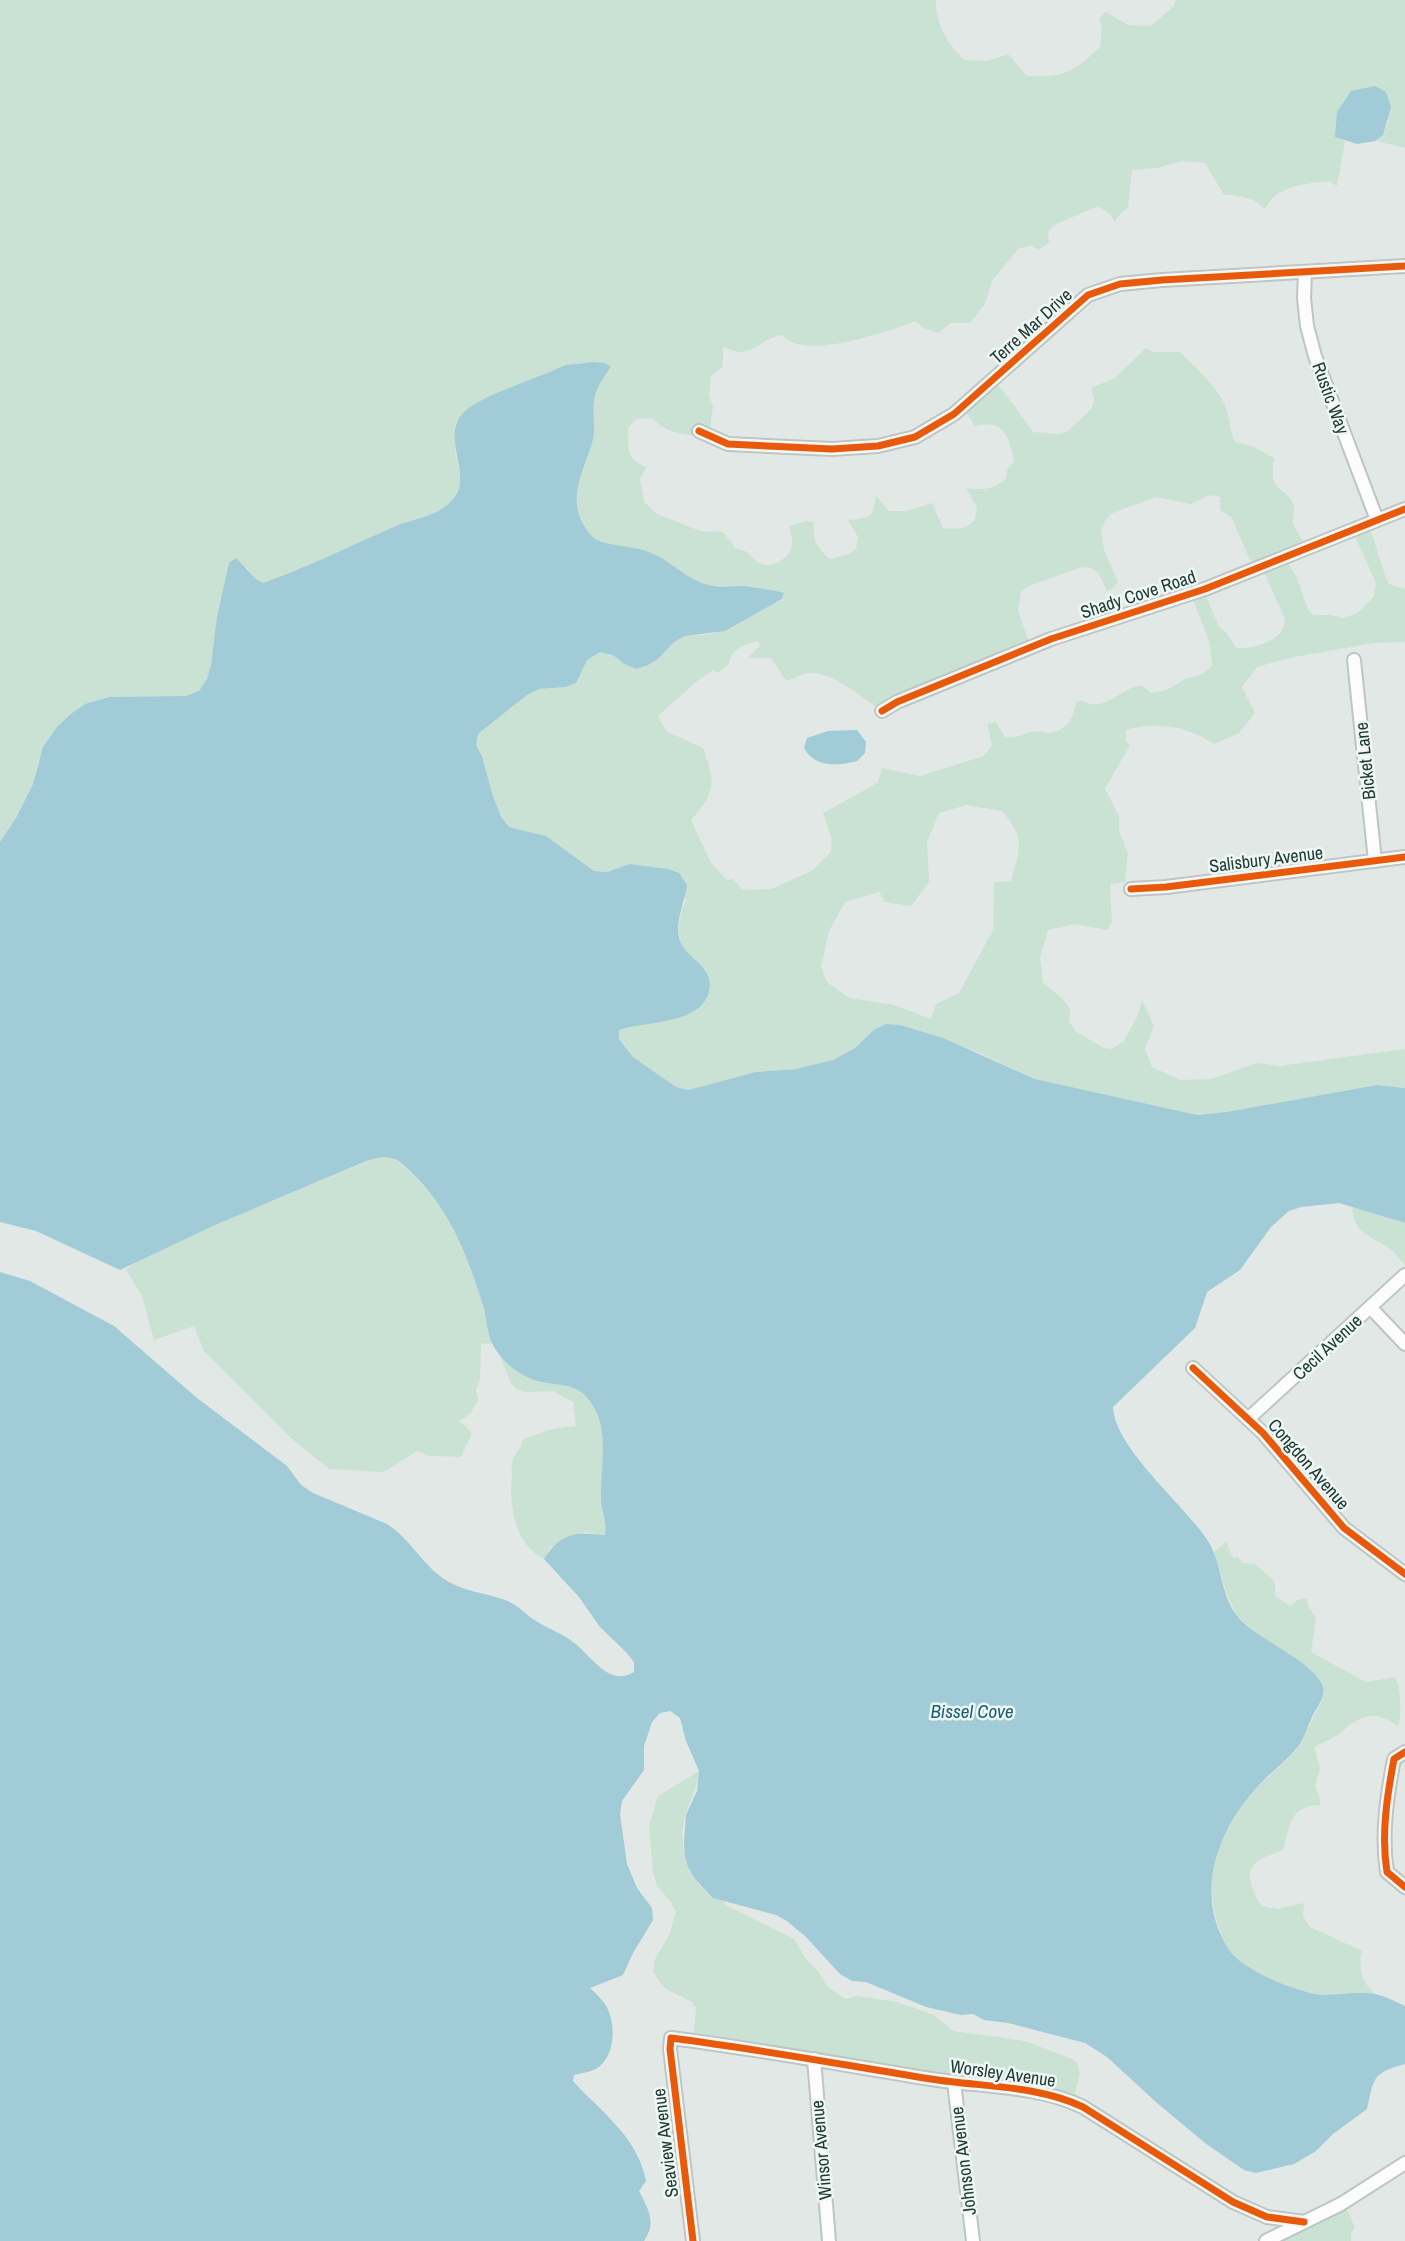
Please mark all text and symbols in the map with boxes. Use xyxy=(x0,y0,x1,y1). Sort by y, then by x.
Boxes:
street label: Terre Mar Drive xyxy=(985,282,1077,370)
street label: Rustic Way xyxy=(1306,359,1356,438)
street label: Shady Cove Road xyxy=(1077,564,1199,624)
street label: Bicket Lane xyxy=(1348,721,1382,801)
street label: Salisbury Avenue xyxy=(1208,840,1324,878)
street label: Cecil Avenue xyxy=(1287,1308,1367,1386)
street label: Congdon Avenue xyxy=(1262,1413,1356,1515)
water label: Bissel Cove xyxy=(930,1698,1014,1724)
street label: Worsley Avenue xyxy=(949,2053,1057,2093)
street label: Seaview Avenue xyxy=(646,2087,684,2199)
street label: Winsor Avenue xyxy=(804,2099,838,2201)
street label: Johnson Avenue xyxy=(944,2105,982,2217)

